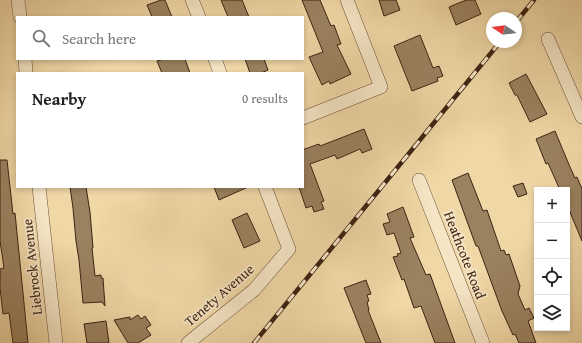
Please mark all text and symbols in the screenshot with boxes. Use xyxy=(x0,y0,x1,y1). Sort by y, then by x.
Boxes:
north arrow xyxy=(486,12,522,48)
search box xyxy=(16,16,304,60)
icon: search xyxy=(30,27,52,49)
text: Search here xyxy=(62,28,136,49)
text: Nearby xyxy=(32,86,86,111)
text: 0 results xyxy=(242,89,288,108)
map controls xyxy=(534,187,570,331)
button: + xyxy=(534,187,570,223)
street label: Heathcote Road xyxy=(439,208,491,302)
street label: Liebrock Avenue xyxy=(17,218,47,316)
button: − xyxy=(534,223,570,259)
street label: Tenety Avenue xyxy=(180,259,258,331)
button: locate xyxy=(534,259,570,295)
button: layers xyxy=(534,295,570,331)

